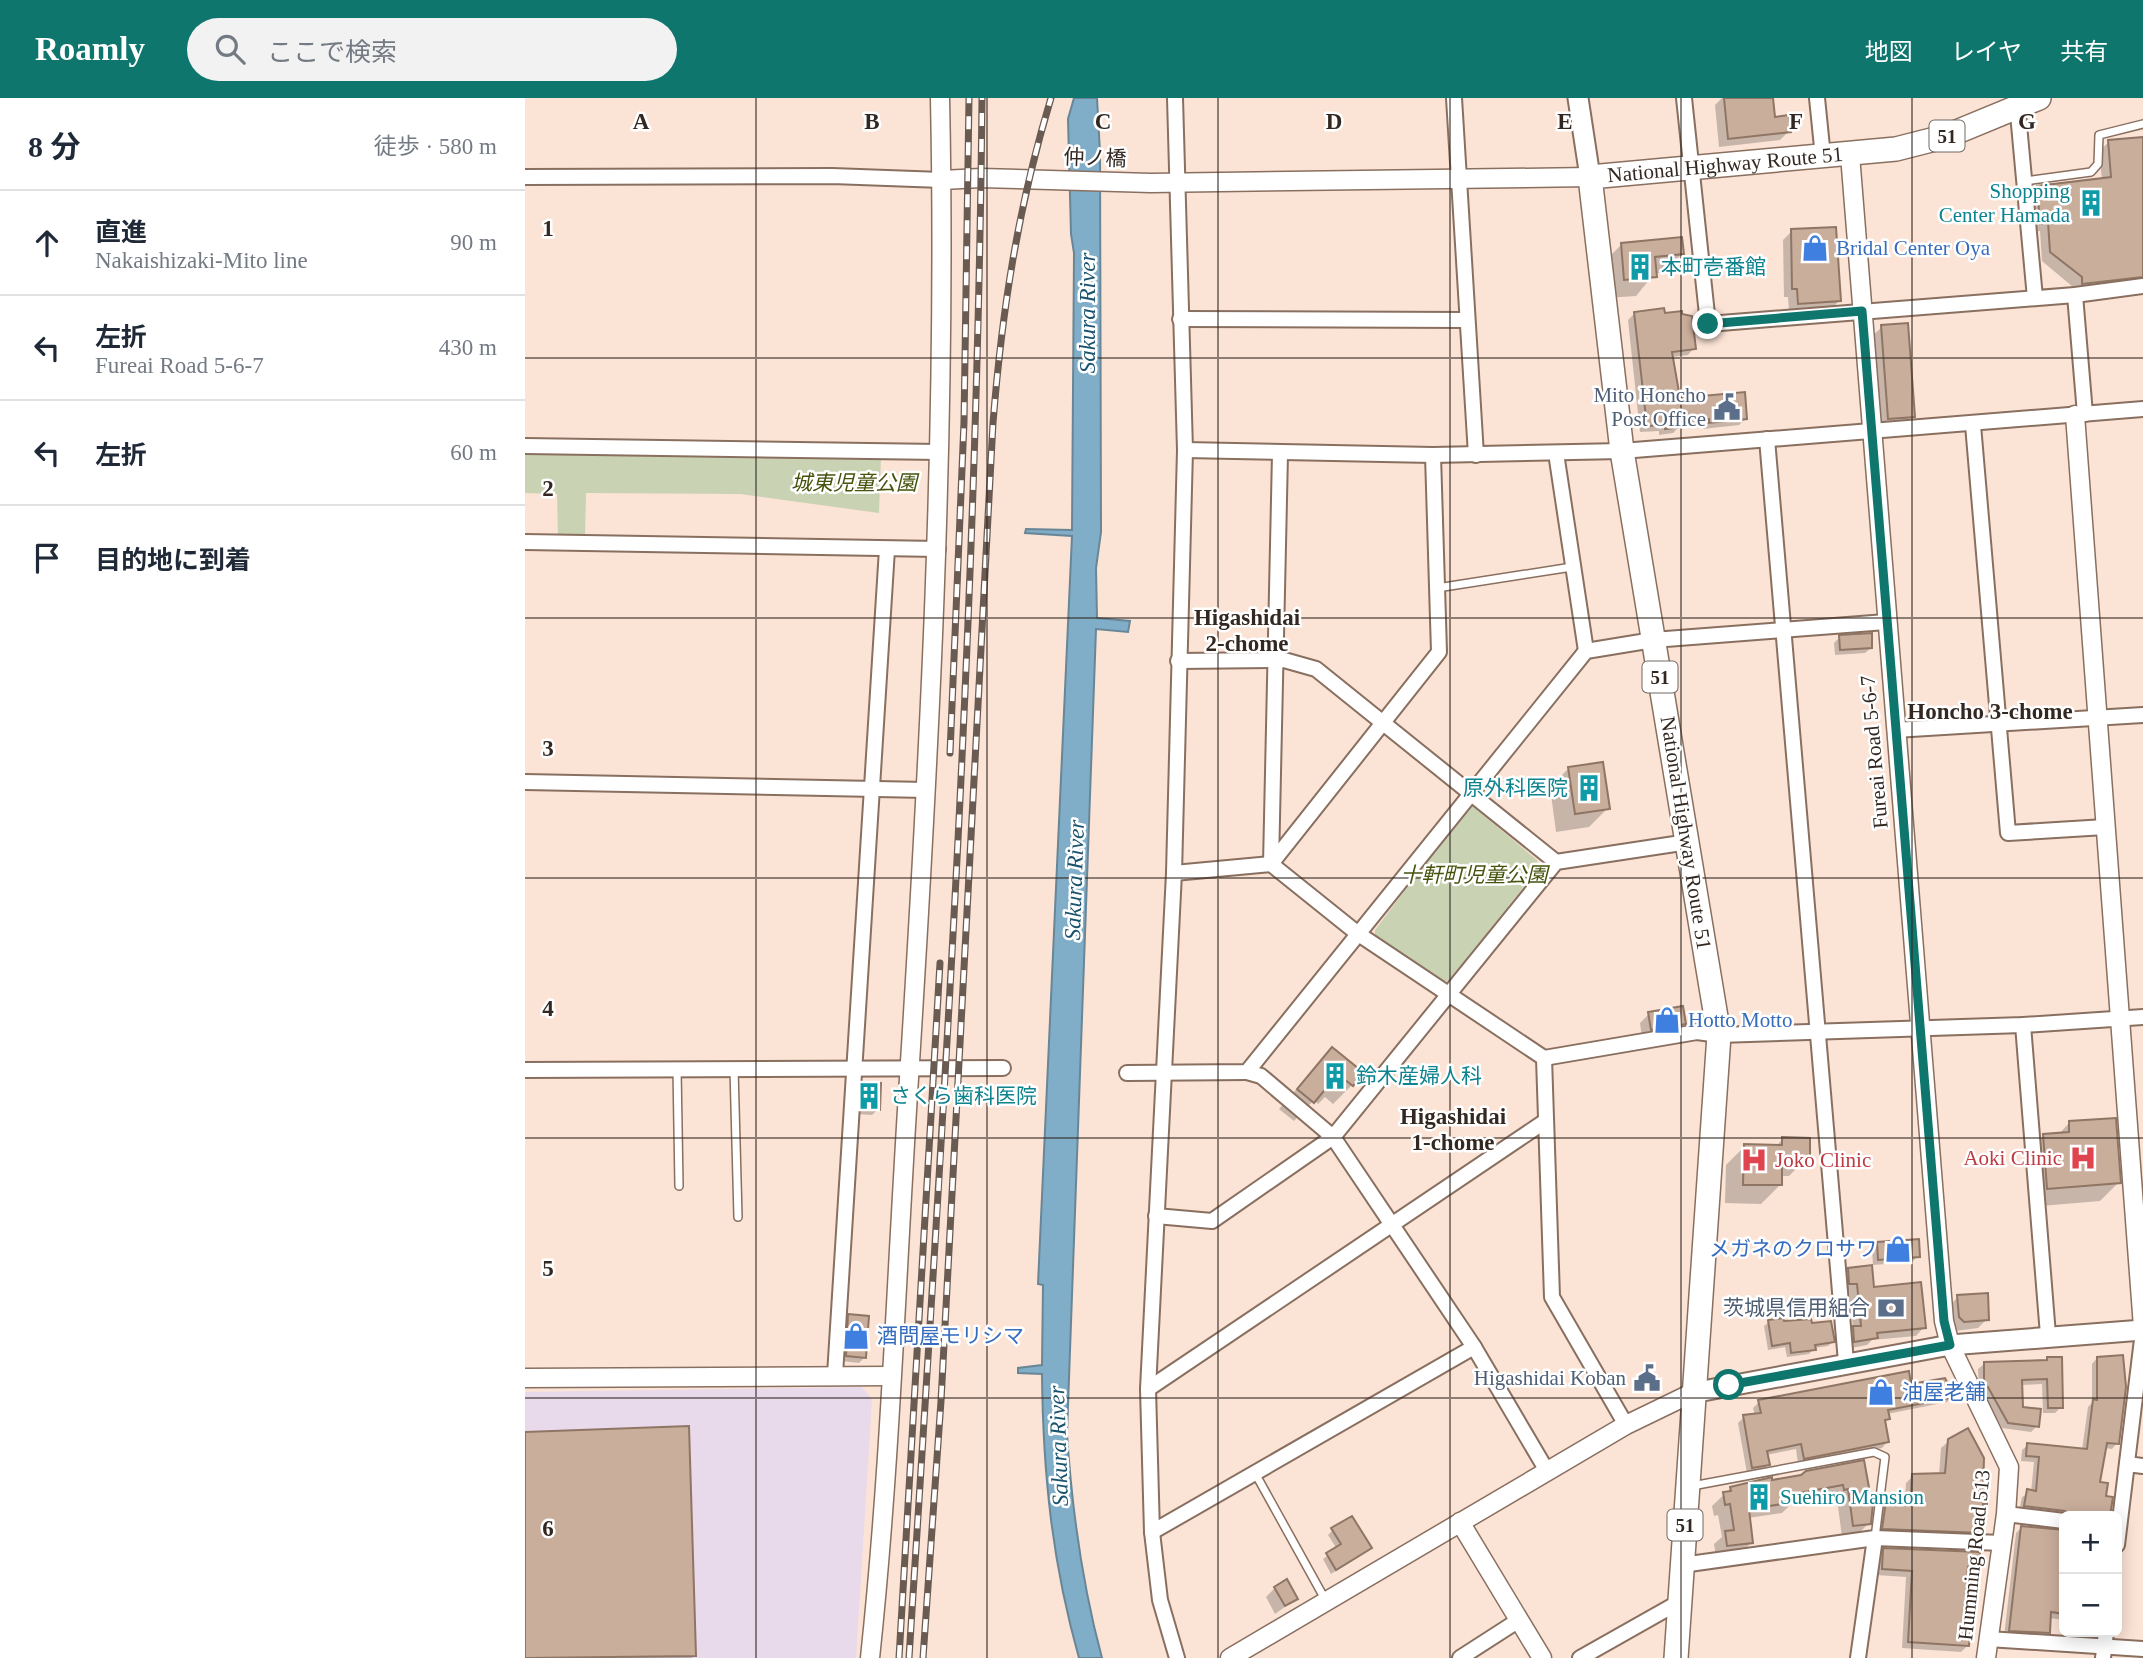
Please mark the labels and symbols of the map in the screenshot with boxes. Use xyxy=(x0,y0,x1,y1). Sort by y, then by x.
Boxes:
text: A xyxy=(633,109,650,134)
text: B xyxy=(864,109,880,134)
text: C xyxy=(1095,109,1111,134)
text: D xyxy=(1326,109,1342,134)
text: E xyxy=(1557,109,1573,134)
text: F xyxy=(1789,109,1803,134)
text: G xyxy=(2018,109,2036,134)
road number: 51 xyxy=(1929,120,1965,152)
street label: National Highway Route 51 xyxy=(1606,142,1844,187)
street label: 仲ノ橋 xyxy=(1063,145,1127,171)
place label: Shopping Center Hamada xyxy=(1939,179,2071,227)
building icon: Shopping Center Hamada xyxy=(2076,188,2106,218)
text: 1 xyxy=(542,216,554,241)
shop icon: Bridal Center Oya xyxy=(1800,233,1830,263)
place label: Bridal Center Oya xyxy=(1836,236,1991,260)
water label: Sakura River xyxy=(1075,252,1100,373)
building icon: 本町壱番館 xyxy=(1625,252,1655,282)
place label: 本町壱番館 xyxy=(1661,255,1766,279)
route end xyxy=(1692,308,1723,339)
place label: Mito Honcho Post Office xyxy=(1593,383,1706,431)
public building icon: Mito Honcho Post Office xyxy=(1712,392,1742,422)
park label: 城東児童公園 xyxy=(791,471,920,495)
text: 2 xyxy=(542,476,554,501)
district label: Higashidai 2-chome xyxy=(1194,605,1301,656)
road number: 51 xyxy=(1643,662,1677,692)
street label: Fureai Road 5-6-7 xyxy=(1855,674,1893,830)
district label: Honcho 3-chome xyxy=(1907,699,2073,724)
street label: National Highway Route 51 xyxy=(1656,714,1716,952)
text: 3 xyxy=(542,736,554,761)
building icon: 原外科医院 xyxy=(1574,773,1604,803)
place label: 原外科医院 xyxy=(1463,776,1568,800)
water label: Sakura River xyxy=(1060,818,1089,941)
park label: 十軒町児童公園 xyxy=(1401,863,1550,887)
text: 4 xyxy=(542,996,554,1021)
shop icon: Hotto Motto xyxy=(1652,1005,1682,1035)
place label: Hotto Motto xyxy=(1688,1008,1792,1032)
building icon: 鈴木産婦人科 xyxy=(1320,1061,1350,1091)
place label: 鈴木産婦人科 xyxy=(1356,1064,1482,1088)
building icon: さくら歯科医院 xyxy=(854,1081,884,1111)
place label: さくら歯科医院 xyxy=(890,1084,1037,1108)
district label: Higashidai 1-chome xyxy=(1400,1104,1507,1155)
hospital icon: Aoki Clinic xyxy=(2068,1143,2098,1173)
hospital icon: Joko Clinic xyxy=(1739,1145,1769,1175)
place label: Aoki Clinic xyxy=(1963,1146,2062,1170)
place label: Joko Clinic xyxy=(1775,1148,1871,1172)
shop icon: メガネのクロサワ xyxy=(1883,1234,1913,1264)
place label: メガネのクロサワ xyxy=(1709,1237,1877,1261)
text: 5 xyxy=(542,1256,554,1281)
bank icon: 茨城県信用組合 xyxy=(1876,1293,1906,1323)
place label: 茨城県信用組合 xyxy=(1723,1296,1870,1320)
shop icon: 酒問屋モリシマ xyxy=(841,1321,871,1351)
place label: 酒問屋モリシマ xyxy=(877,1324,1024,1348)
public building icon: Higashidai Koban xyxy=(1632,1363,1662,1393)
place label: Higashidai Koban xyxy=(1474,1366,1626,1390)
route start xyxy=(1713,1369,1744,1400)
shop icon: 油屋老舗 xyxy=(1866,1377,1896,1407)
place label: 油屋老舗 xyxy=(1902,1380,1986,1404)
water label: Sakura River xyxy=(1044,1384,1073,1507)
street label: Humming Road 513 xyxy=(1953,1468,1995,1642)
building icon: Suehiro Mansion xyxy=(1744,1482,1774,1512)
place label: Suehiro Mansion xyxy=(1780,1485,1925,1509)
road number: 51 xyxy=(1667,1510,1703,1540)
text: 6 xyxy=(542,1516,554,1541)

